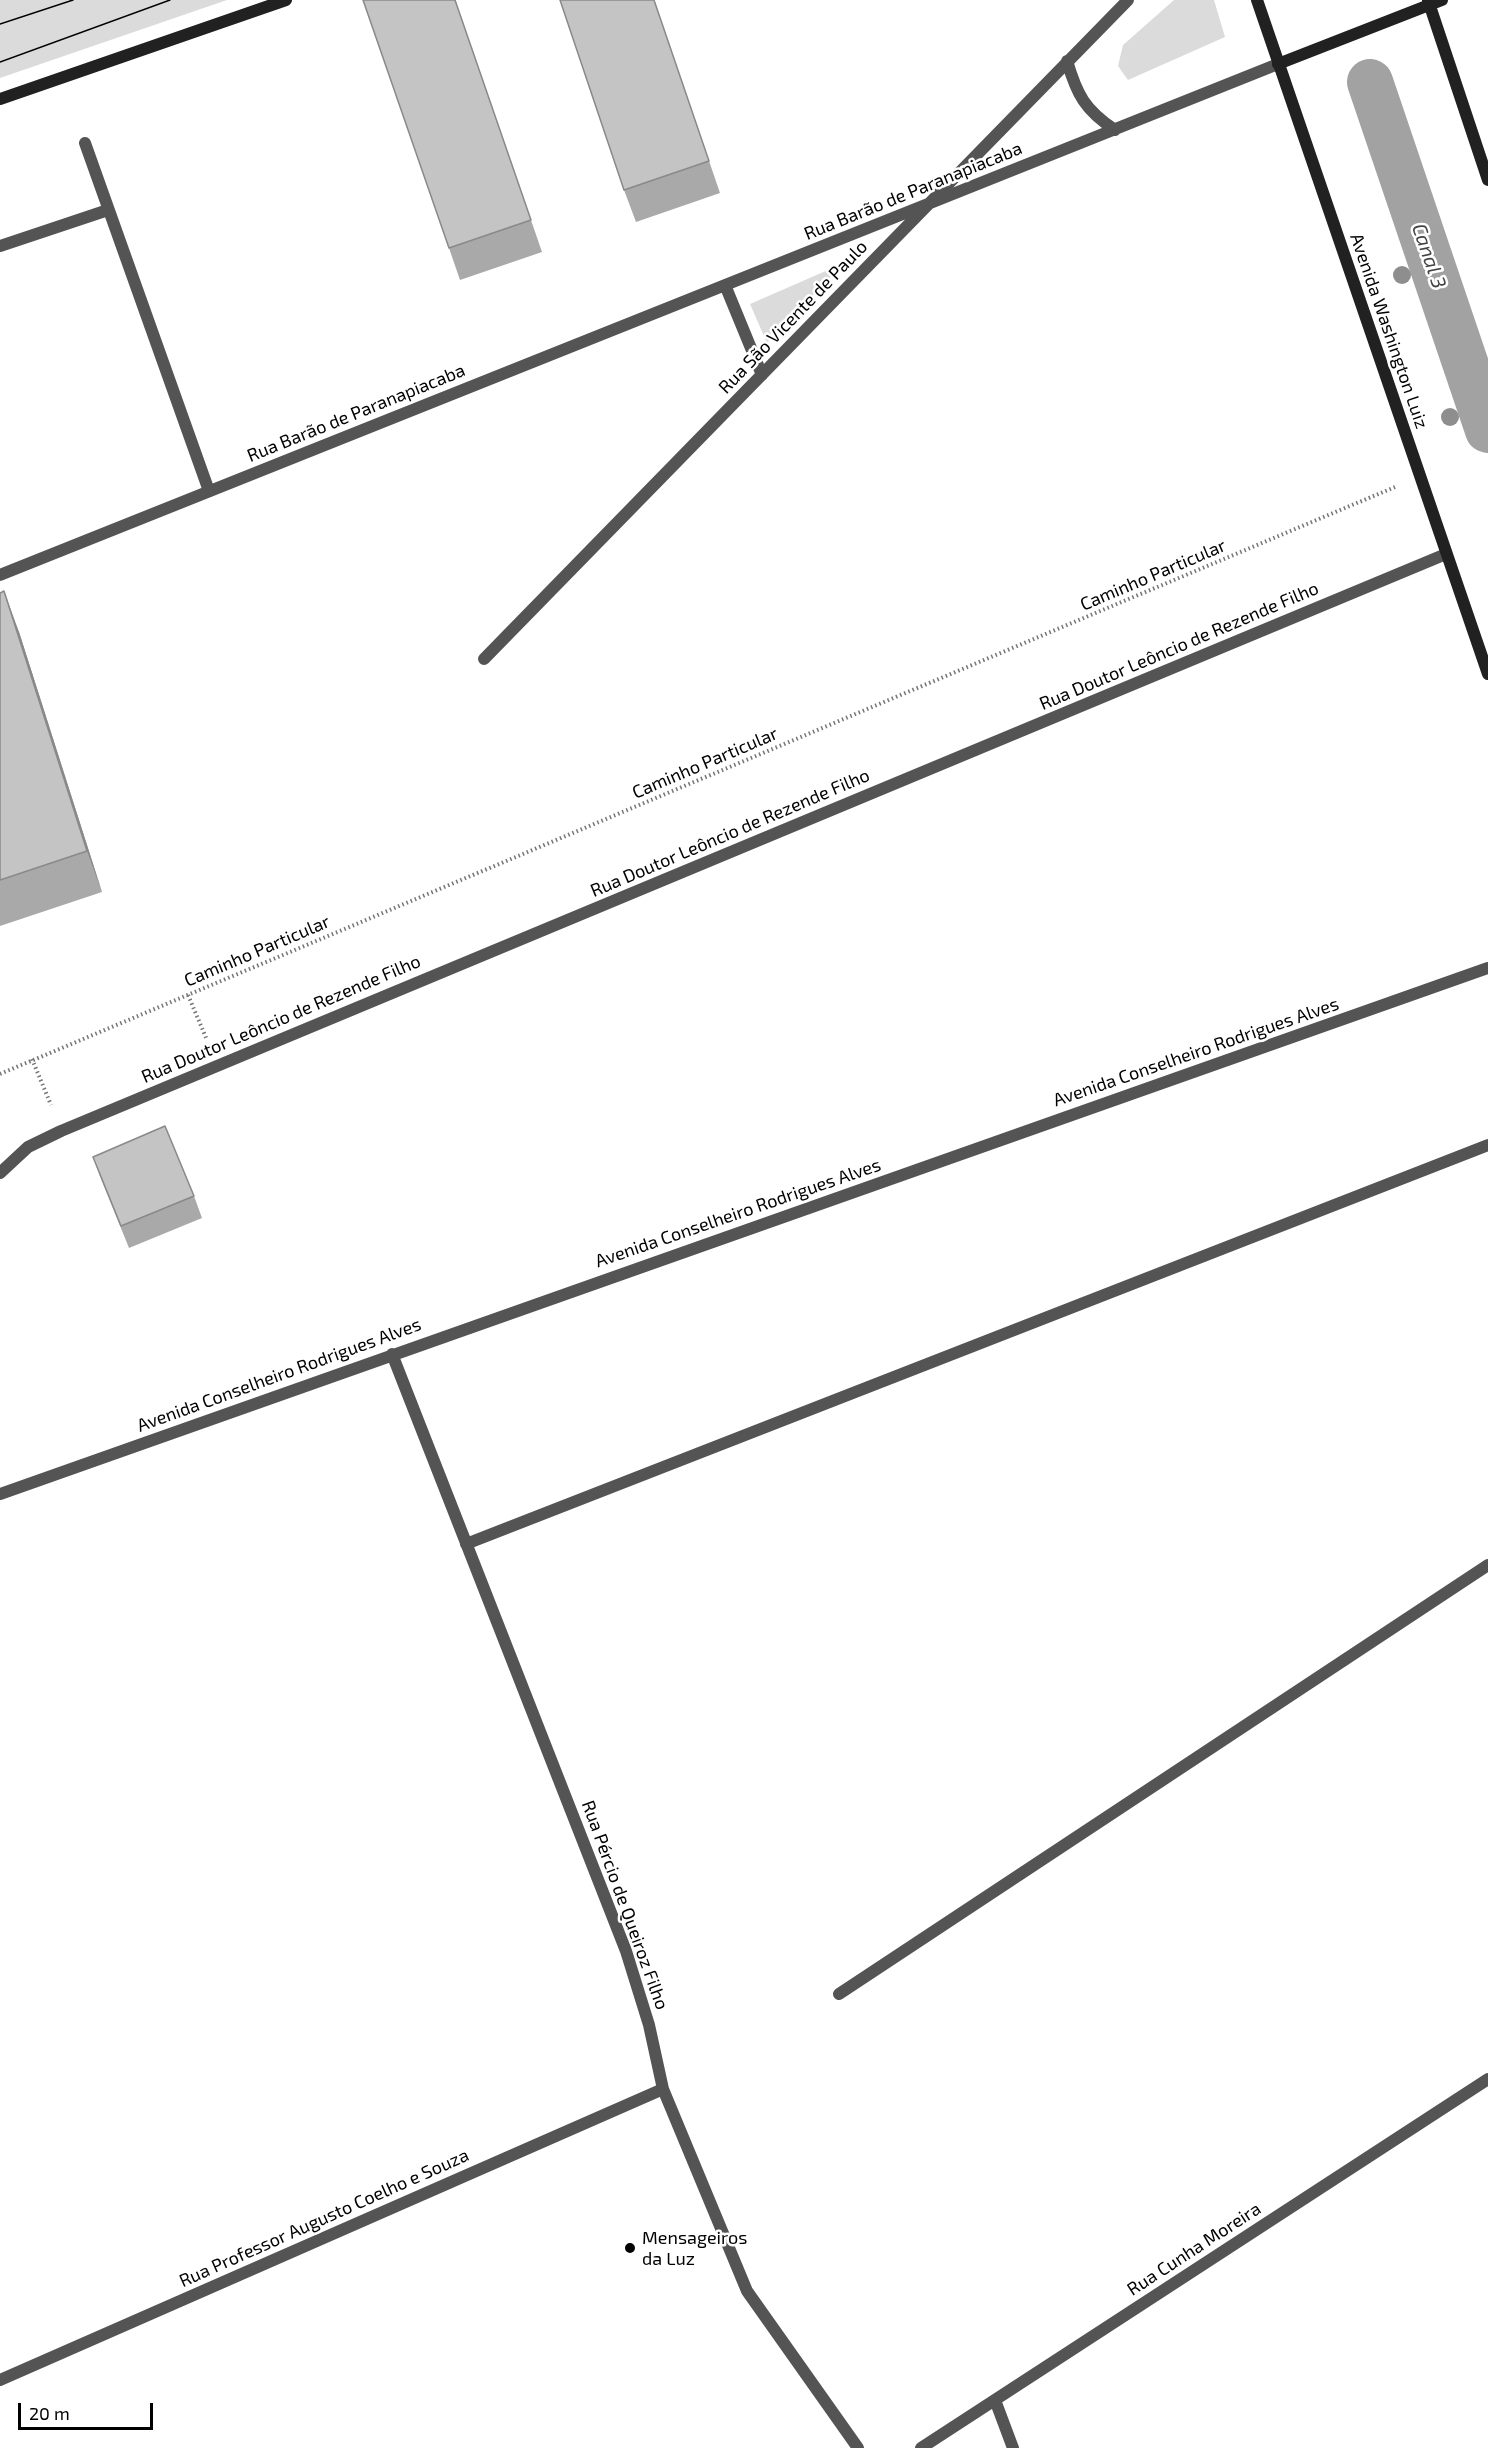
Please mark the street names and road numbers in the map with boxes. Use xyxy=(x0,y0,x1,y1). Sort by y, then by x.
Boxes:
street label: Rua Barão de Paranapiacaba xyxy=(801,137,1025,245)
street label: Avenida Washington Luiz xyxy=(1345,231,1433,431)
street label: Rua São Vicente de Paulo xyxy=(714,236,872,398)
street label: Rua Barão de Paranapiacaba xyxy=(244,359,468,467)
street label: Caminho Particular xyxy=(1077,535,1229,615)
street label: Rua Doutor Leôncio de Rezende Filho xyxy=(1036,577,1322,715)
street label: Caminho Particular xyxy=(629,723,781,803)
street label: Rua Doutor Leôncio de Rezende Filho xyxy=(587,764,873,902)
street label: Caminho Particular xyxy=(181,911,333,991)
street label: Rua Doutor Leôncio de Rezende Filho xyxy=(138,950,424,1088)
street label: Avenida Conselheiro Rodrigues Alves xyxy=(1050,993,1342,1111)
street label: Avenida Conselheiro Rodrigues Alves xyxy=(592,1154,884,1272)
street label: Avenida Conselheiro Rodrigues Alves xyxy=(134,1313,424,1437)
street label: Rua Pércio de Queiroz Filho xyxy=(577,1797,673,2013)
street label: Rua Professor Augusto Coelho e Souza xyxy=(176,2144,472,2292)
street label: Rua Cunha Moreira xyxy=(1123,2198,1265,2300)

